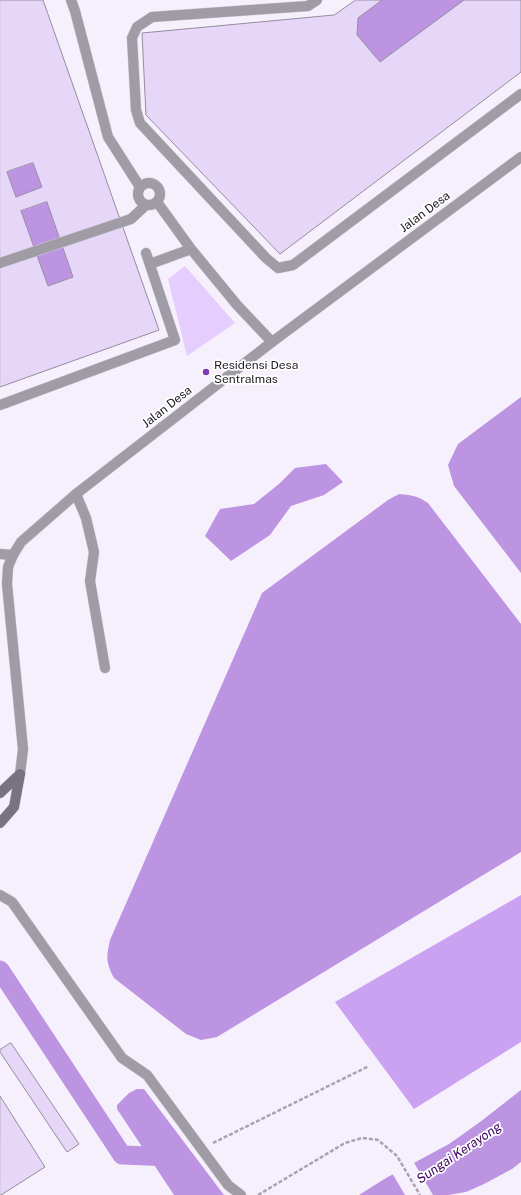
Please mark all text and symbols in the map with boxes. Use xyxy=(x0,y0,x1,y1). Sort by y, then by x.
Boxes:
street label: Jalan Desa xyxy=(397,188,453,236)
place label: Residensi Desa Sentralmas xyxy=(214,358,298,386)
marker: Residensi Desa Sentralmas xyxy=(201,367,211,377)
street label: Jalan Desa xyxy=(139,383,195,431)
water label: Sungai Kerayong xyxy=(414,1119,504,1187)

